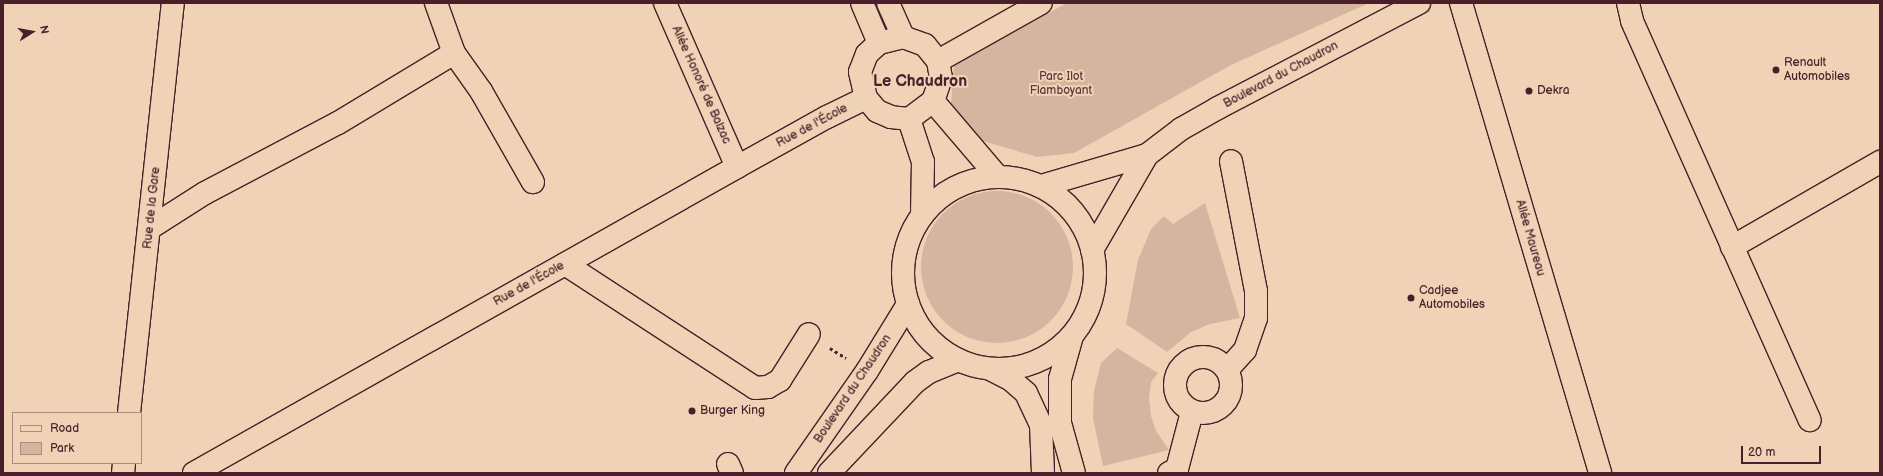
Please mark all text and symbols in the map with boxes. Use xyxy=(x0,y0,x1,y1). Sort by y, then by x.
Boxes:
north arrow xyxy=(12,12,52,52)
text: N xyxy=(37,24,51,35)
street label: Allée Honoré de Balzac xyxy=(668,24,734,146)
street label: Boulevard du Chaudron xyxy=(1221,39,1341,111)
place label: Renault Automobiles xyxy=(1784,56,1850,84)
marker: Renault Automobiles xyxy=(1771,65,1781,75)
park label: Parc Ilot Flamboyant xyxy=(1030,70,1092,98)
district label: Le Chaudron xyxy=(873,72,967,92)
place label: Dekra xyxy=(1537,84,1569,98)
marker: Dekra xyxy=(1524,86,1534,96)
street label: Rue de l'École xyxy=(774,101,850,151)
street label: Rue de la Gare xyxy=(141,166,163,250)
street label: Allée Maureau xyxy=(1512,198,1548,278)
street label: Rue de l'École xyxy=(491,259,567,309)
place label: Cadjee Automobiles xyxy=(1419,284,1485,312)
marker: Cadjee Automobiles xyxy=(1406,293,1416,303)
street label: Boulevard du Chaudron xyxy=(811,332,895,446)
place label: Burger King xyxy=(700,404,765,418)
marker: Burger King xyxy=(687,406,697,416)
legend xyxy=(12,412,142,464)
text: Road xyxy=(50,421,79,436)
scale bar xyxy=(1743,438,1823,464)
text: Park xyxy=(50,441,74,456)
text: 20 m xyxy=(1748,445,1775,460)

